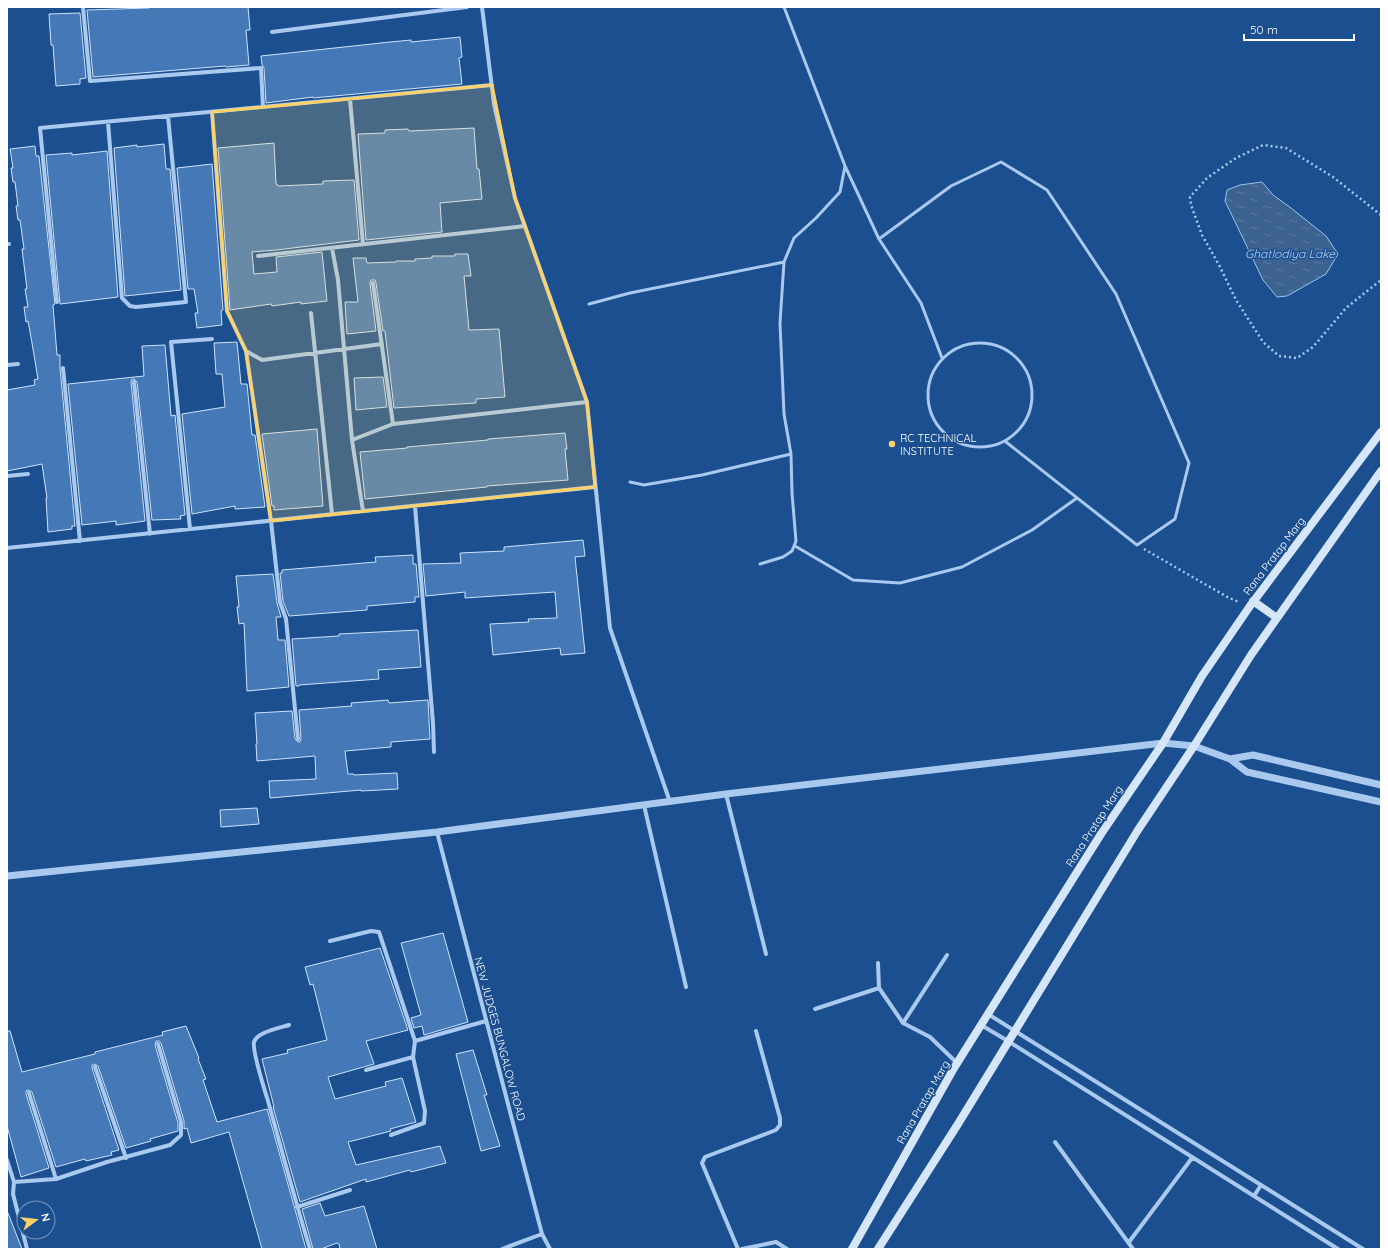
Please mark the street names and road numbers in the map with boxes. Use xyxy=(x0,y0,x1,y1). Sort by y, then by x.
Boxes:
street label: Rana Pratap Marg xyxy=(1240,514,1308,598)
street label: Rana Pratap Marg xyxy=(1062,783,1126,869)
street label: NEW JUDGES BUNGALOW ROAD xyxy=(471,955,529,1123)
street label: Rana Pratap Marg xyxy=(893,1058,953,1146)

